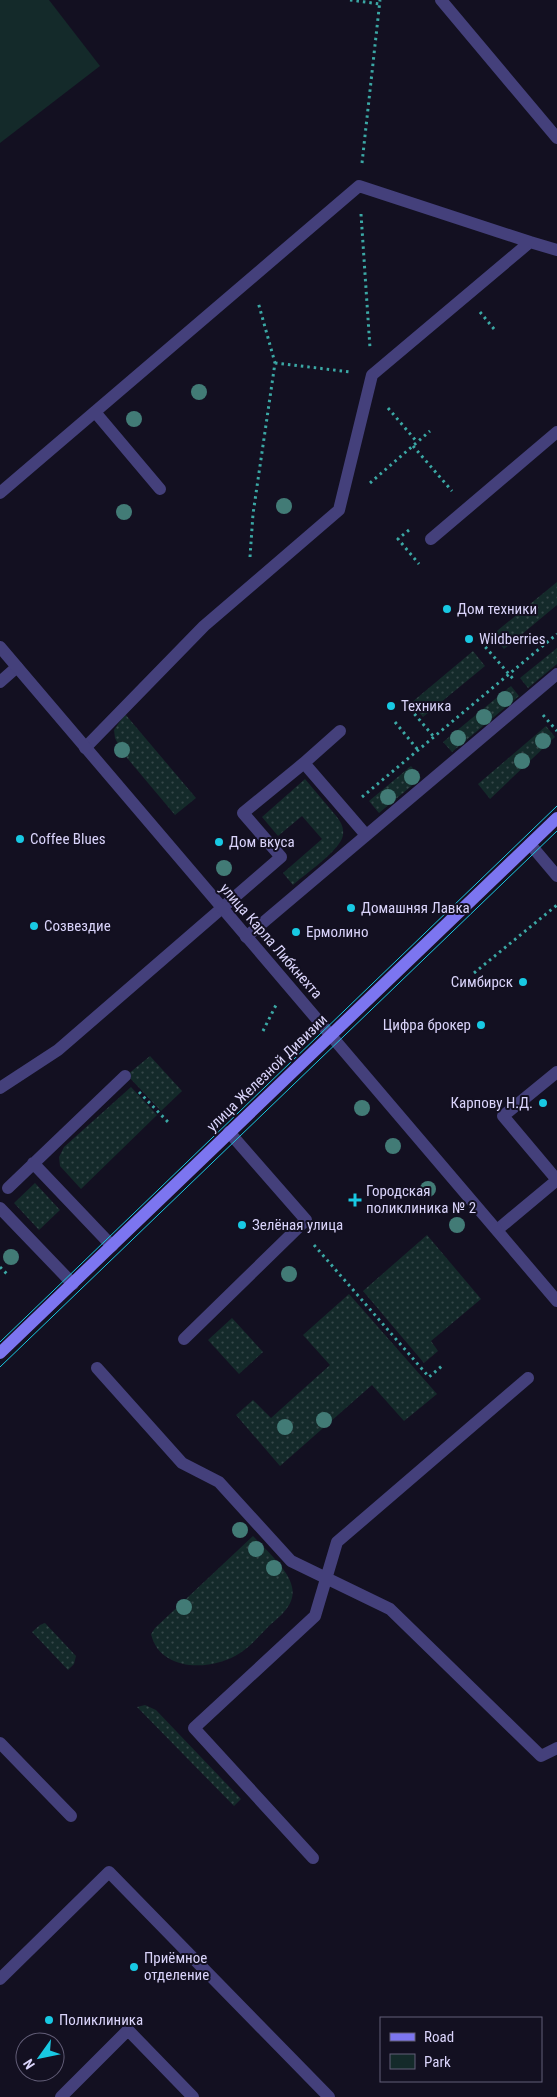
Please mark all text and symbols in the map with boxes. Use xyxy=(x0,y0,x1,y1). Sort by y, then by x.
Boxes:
place label: Дом техники xyxy=(457,600,537,618)
marker: Дом техники xyxy=(441,603,453,615)
place label: Wildberries xyxy=(479,630,546,648)
marker: Wildberries xyxy=(463,633,475,645)
place label: Техника xyxy=(401,697,451,715)
marker: Техника xyxy=(385,700,397,712)
place label: Coffee Blues xyxy=(30,830,106,848)
marker: Coffee Blues xyxy=(14,833,26,845)
place label: Дом вкуса xyxy=(229,833,295,851)
marker: Дом вкуса xyxy=(213,836,225,848)
street label: улица Карла Либкнехта xyxy=(216,880,326,1002)
place label: Домашняя Лавка xyxy=(361,899,470,917)
marker: Домашняя Лавка xyxy=(345,902,357,914)
place label: Созвездие xyxy=(44,917,111,935)
marker: Созвездие xyxy=(28,920,40,932)
place label: Ермолино xyxy=(306,923,368,941)
marker: Ермолино xyxy=(290,926,302,938)
place label: Симбирск xyxy=(451,973,513,991)
marker: Симбирск xyxy=(517,976,529,988)
street label: улица Железной Дивизии xyxy=(203,1011,331,1135)
place label: Цифра брокер xyxy=(383,1016,471,1034)
marker: Цифра брокер xyxy=(475,1019,487,1031)
place label: Карпову Н.Д. xyxy=(451,1094,533,1112)
marker: Карпову Н.Д. xyxy=(537,1097,549,1109)
place label: Городская поликлиника № 2 xyxy=(366,1182,476,1217)
marker: Городская поликлиника № 2 xyxy=(348,1193,362,1207)
place label: Зелёная улица xyxy=(252,1216,343,1234)
marker: Зелёная улица xyxy=(236,1219,248,1231)
place label: Приёмное отделение xyxy=(144,1949,209,1984)
marker: Приёмное отделение xyxy=(128,1961,140,1973)
place label: Поликлиника xyxy=(59,2011,143,2029)
marker: Поликлиника xyxy=(43,2014,55,2026)
legend xyxy=(380,2017,542,2082)
text: Road xyxy=(424,2028,454,2046)
north arrow xyxy=(15,2032,65,2082)
text: Park xyxy=(424,2053,451,2071)
text: N xyxy=(20,2056,38,2072)

